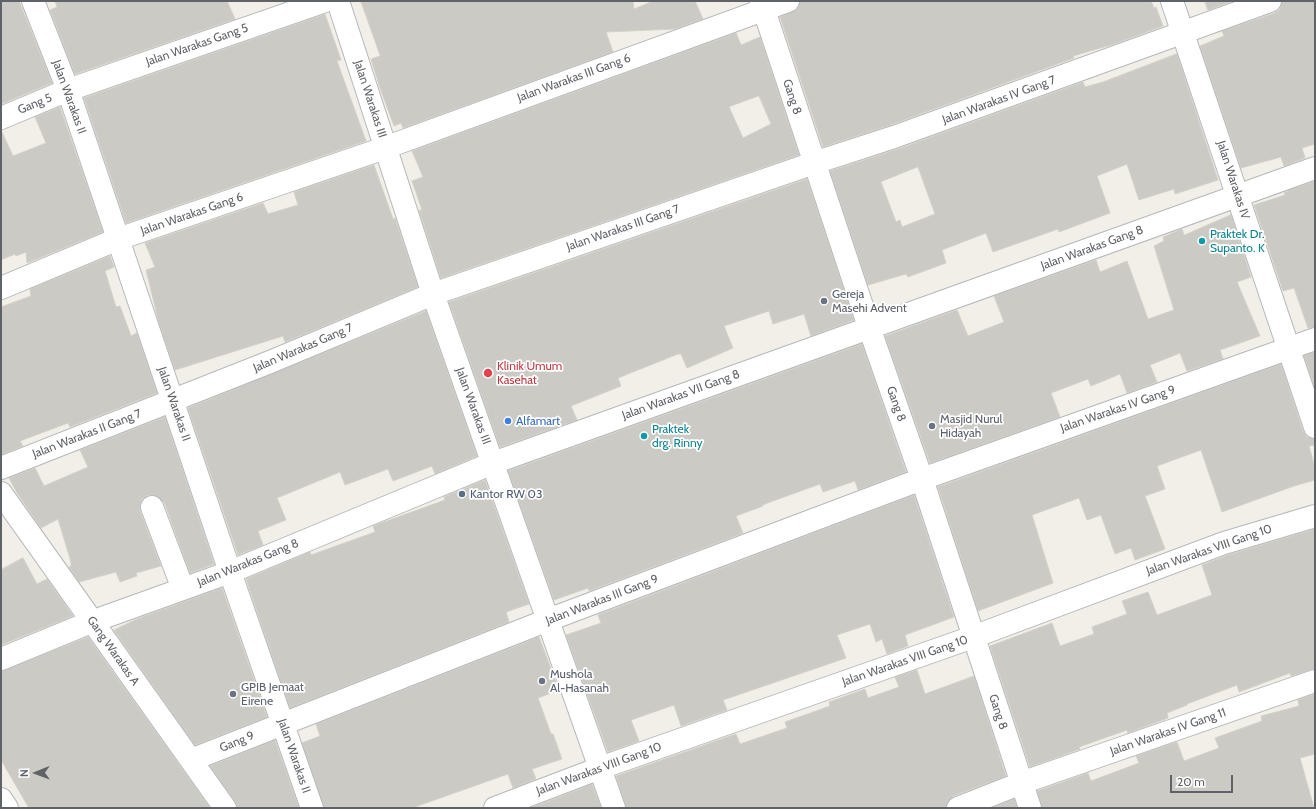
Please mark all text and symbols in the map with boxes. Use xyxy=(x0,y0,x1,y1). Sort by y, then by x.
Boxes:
street label: Jalan Warakas Gang 5 xyxy=(144,21,250,69)
street label: Jalan Warakas III Gang 6 xyxy=(515,51,633,105)
street label: Jalan Warakas II xyxy=(49,58,89,136)
street label: Jalan Warakas III xyxy=(351,58,389,140)
street label: Jalan Warakas IV Gang 7 xyxy=(940,73,1058,127)
street label: Gang 8 xyxy=(780,77,804,117)
street label: Gang 5 xyxy=(16,91,54,117)
street label: Jalan Warakas IV xyxy=(1213,139,1253,221)
street label: Jalan Warakas Gang 6 xyxy=(139,190,245,238)
street label: Jalan Warakas III Gang 7 xyxy=(565,202,681,254)
street label: Jalan Warakas Gang 8 xyxy=(1039,223,1145,273)
place label: Praktek Dr. Supanto. K xyxy=(1210,227,1265,255)
marker: Praktek Dr. Supanto. K xyxy=(1197,236,1207,246)
place label: Gereja Masehi Advent xyxy=(832,287,907,315)
marker: Gereja Masehi Advent xyxy=(819,296,829,306)
street label: Jalan Warakas Gang 7 xyxy=(251,321,355,375)
place label: Klinik Umum Kasehat xyxy=(497,359,562,387)
street label: Jalan Warakas II xyxy=(155,365,193,443)
street label: Jalan Warakas III xyxy=(452,366,494,446)
marker: Klinik Umum Kasehat xyxy=(482,367,494,379)
street label: Jalan Warakas VII Gang 8 xyxy=(620,367,742,423)
street label: Jalan Warakas IV Gang 9 xyxy=(1059,383,1177,435)
street label: Gang 8 xyxy=(883,384,909,424)
street label: Jalan Warakas II Gang 7 xyxy=(30,407,144,461)
place label: Masjid Nurul Hidayah xyxy=(940,412,1002,440)
place label: Alfamart xyxy=(516,414,560,428)
marker: Alfamart xyxy=(503,416,513,426)
marker: Masjid Nurul Hidayah xyxy=(927,421,937,431)
place label: Praktek drg. Rinny xyxy=(652,422,703,450)
marker: Praktek drg. Rinny xyxy=(639,431,649,441)
place label: Kantor RW 03 xyxy=(470,487,542,501)
marker: Kantor RW 03 xyxy=(457,489,467,499)
street label: Jalan Warakas VIII Gang 10 xyxy=(1144,522,1274,578)
street label: Jalan Warakas Gang 8 xyxy=(195,536,301,590)
street label: Jalan Warakas III Gang 9 xyxy=(544,572,660,628)
street label: Gang Warakas A xyxy=(84,614,142,688)
street label: Jalan Warakas VIII Gang 10 xyxy=(840,633,970,689)
place label: Mushola Al-Hasanah xyxy=(550,667,609,695)
marker: Mushola Al-Hasanah xyxy=(537,676,547,686)
place label: GPIB Jemaat Eirene xyxy=(241,680,304,708)
marker: GPIB Jemaat Eirene xyxy=(228,689,238,699)
street label: Gang 8 xyxy=(986,692,1010,732)
street label: Jalan Warakas IV Gang 11 xyxy=(1108,705,1228,759)
street label: Jalan Warakas II xyxy=(275,717,313,795)
street label: Gang 9 xyxy=(218,729,256,755)
street label: Jalan Warakas VIII Gang 10 xyxy=(534,740,664,798)
north arrow xyxy=(16,753,56,793)
scale bar xyxy=(1172,767,1235,793)
text: N xyxy=(17,769,31,777)
text: 20 m xyxy=(1177,774,1205,789)

